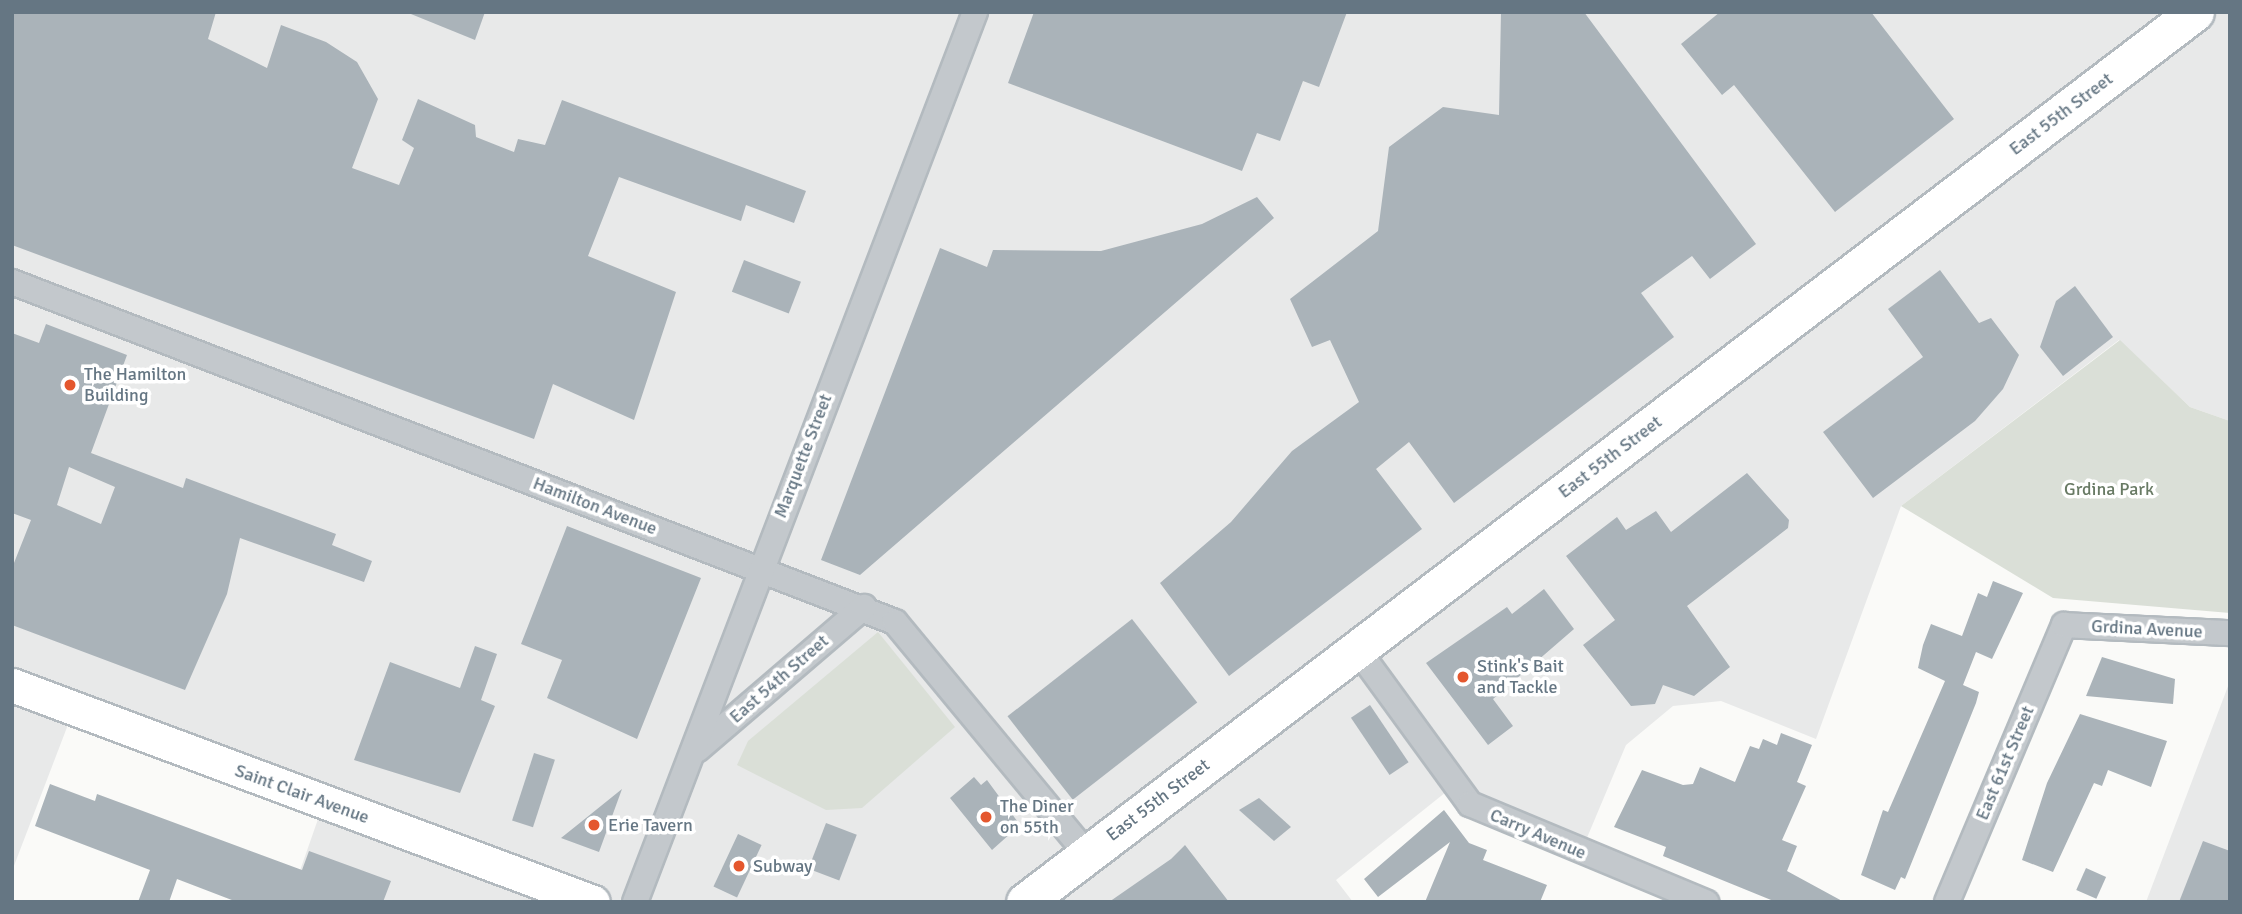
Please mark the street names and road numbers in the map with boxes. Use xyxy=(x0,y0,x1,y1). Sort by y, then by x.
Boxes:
street label: East 55th Street xyxy=(2005,68,2117,160)
street label: Marquette Street xyxy=(769,391,837,521)
street label: East 55th Street xyxy=(1554,411,1666,503)
street label: Hamilton Avenue xyxy=(530,472,660,540)
street label: Grdina Avenue xyxy=(2091,615,2203,643)
street label: East 54th Street xyxy=(725,630,833,728)
street label: East 61st Street xyxy=(1971,703,2039,823)
street label: East 55th Street xyxy=(1102,754,1214,846)
street label: Saint Clair Avenue xyxy=(232,760,372,828)
street label: Carry Avenue xyxy=(1487,804,1589,864)

